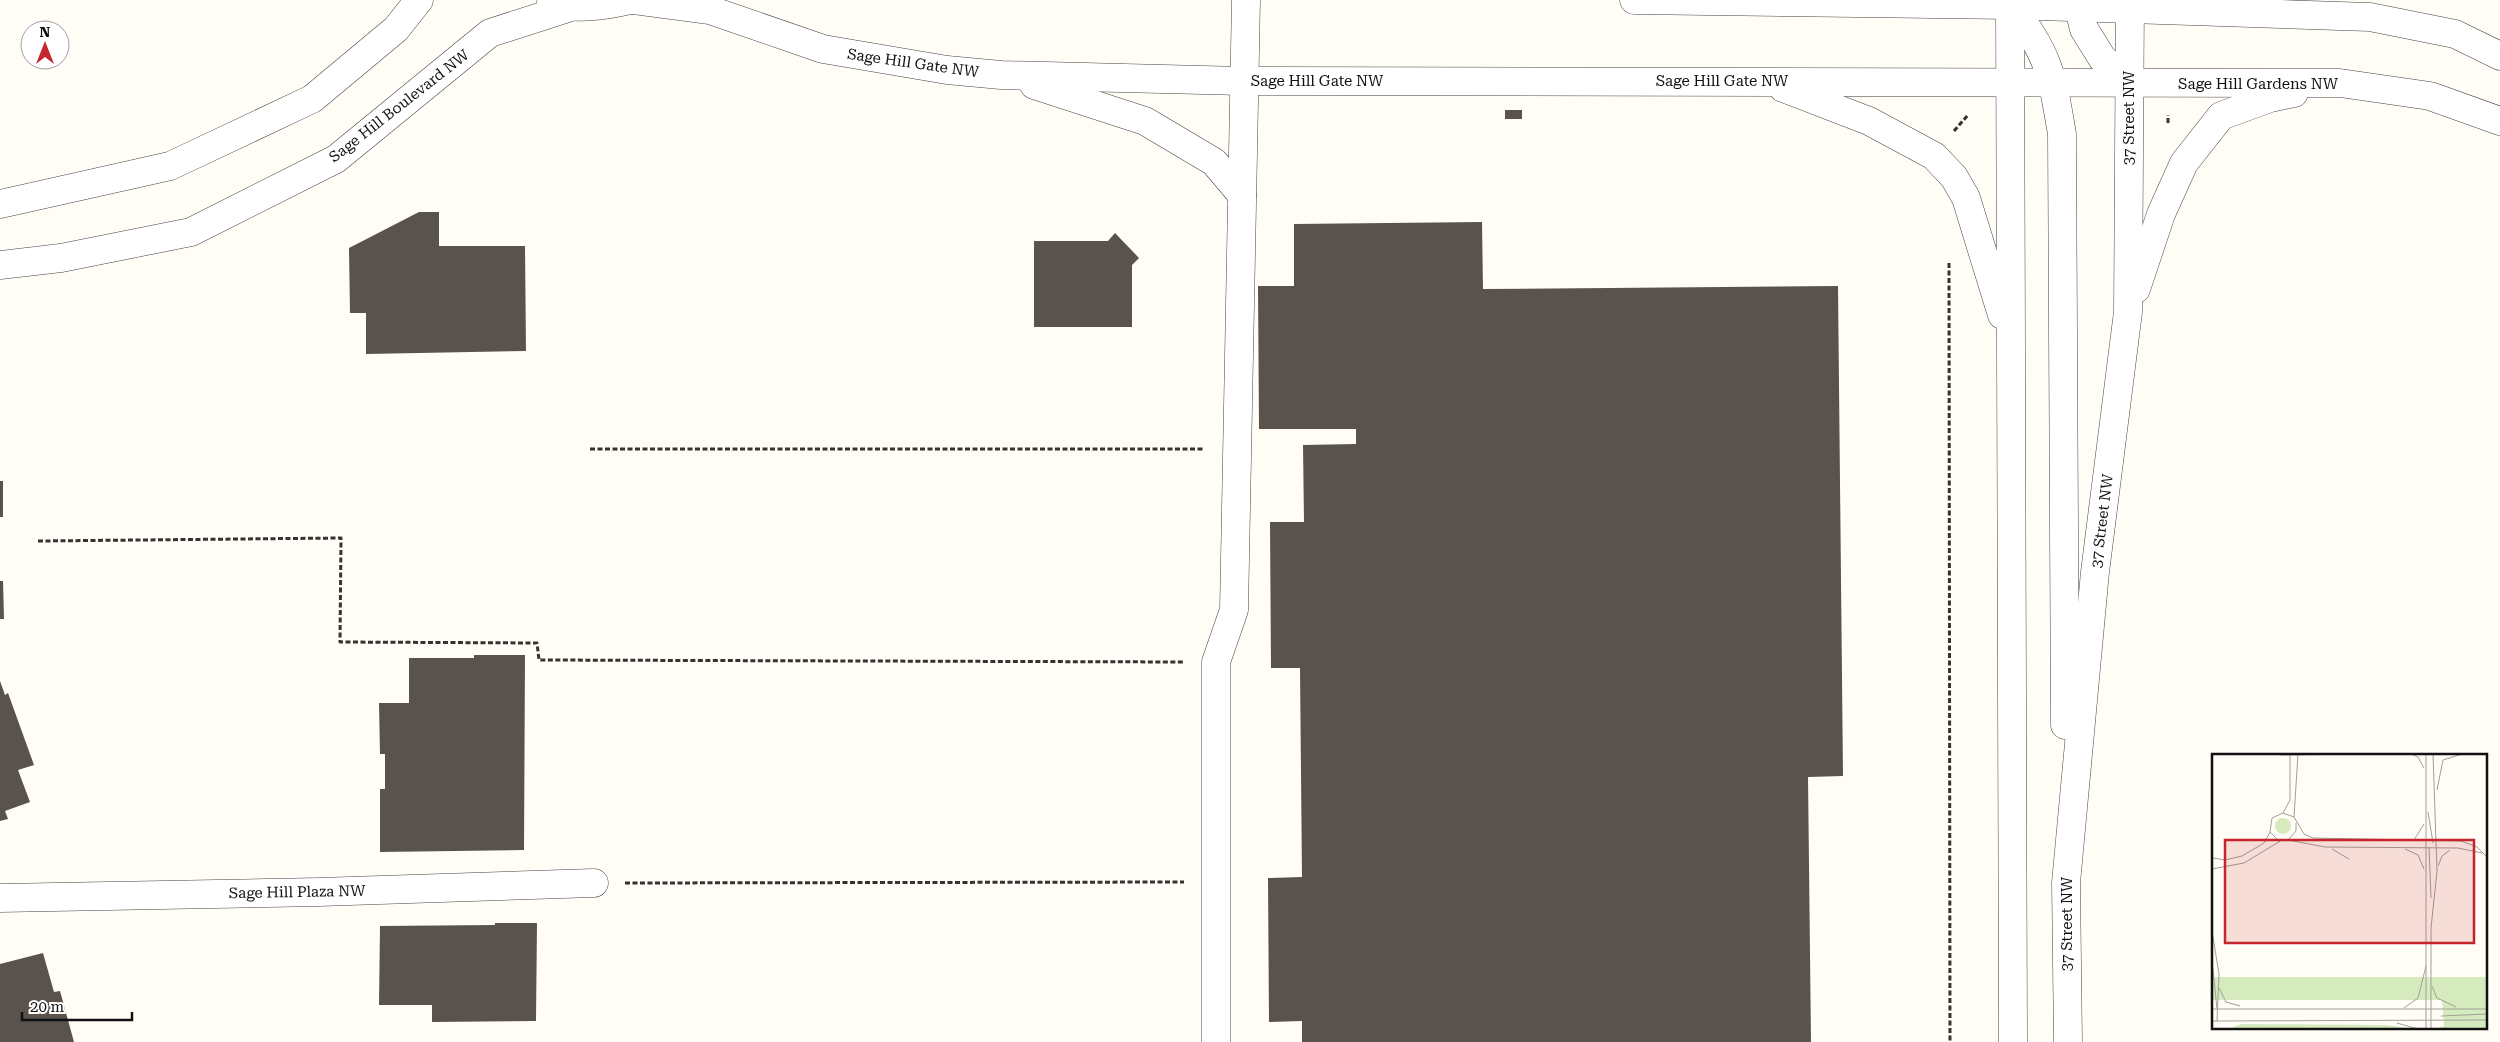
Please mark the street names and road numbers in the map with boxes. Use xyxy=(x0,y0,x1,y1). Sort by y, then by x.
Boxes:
street label: Sage Hill Boulevard NW xyxy=(325,45,473,166)
street label: Sage Hill Gate NW xyxy=(846,45,981,81)
street label: 37 Street NW xyxy=(2120,70,2138,165)
street label: Sage Hill Gate NW xyxy=(1251,72,1384,90)
street label: Sage Hill Gate NW xyxy=(1656,72,1789,90)
street label: Sage Hill Gardens NW xyxy=(2178,75,2339,93)
street label: 37 Street NW xyxy=(2087,472,2117,569)
street label: 37 Street NW xyxy=(2058,876,2076,971)
street label: Sage Hill Plaza NW xyxy=(229,882,366,902)

